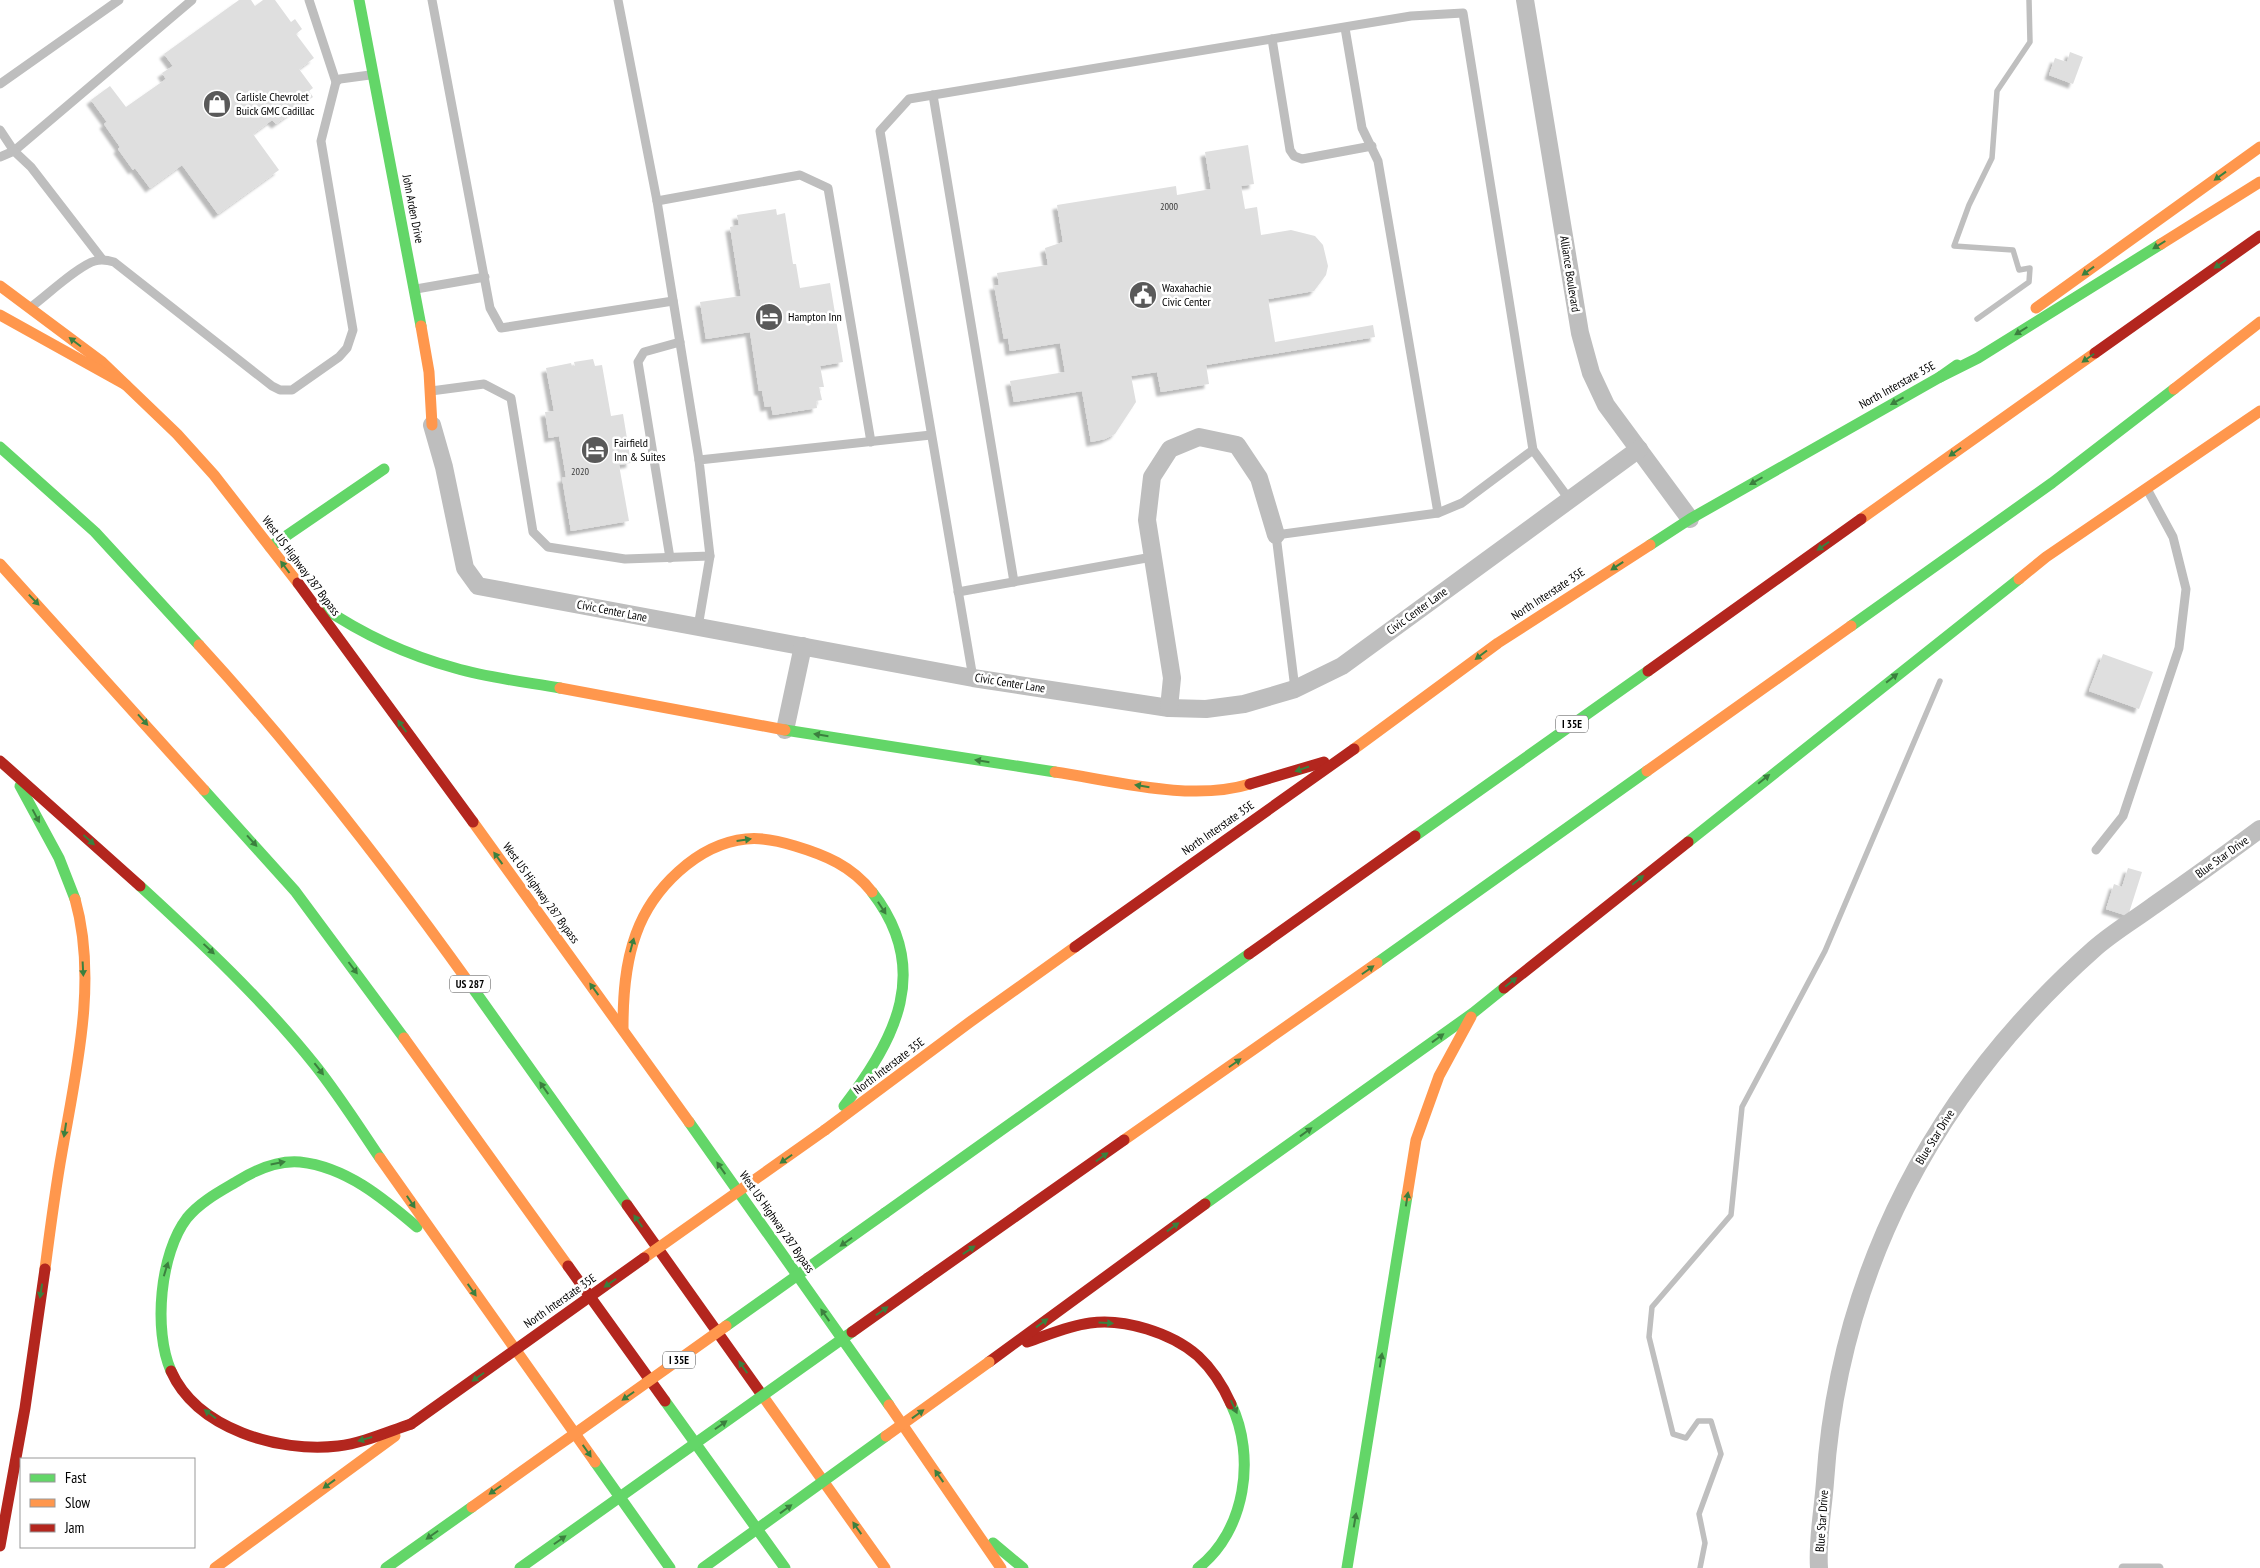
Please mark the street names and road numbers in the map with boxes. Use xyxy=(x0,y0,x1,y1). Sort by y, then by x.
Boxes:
street label: John Arden Drive xyxy=(399,172,427,245)
street label: Alliance Boulevard xyxy=(1557,235,1584,313)
street label: North Interstate 35E xyxy=(1856,357,1937,412)
street label: West US Highway 287 Bypass xyxy=(259,513,344,619)
street label: North Interstate 35E xyxy=(1508,564,1587,623)
street label: Civic Center Lane xyxy=(1384,584,1450,638)
street label: Civic Center Lane xyxy=(576,596,648,625)
street label: Civic Center Lane xyxy=(974,670,1046,695)
road number: I 35E xyxy=(1556,716,1588,732)
street label: North Interstate 35E xyxy=(1179,797,1257,858)
street label: Blue Star Drive xyxy=(2192,832,2251,881)
street label: West US Highway 287 Bypass xyxy=(500,839,583,946)
road number: US 287 xyxy=(450,976,490,992)
street label: North Interstate 35E xyxy=(850,1034,927,1097)
street label: Blue Star Drive xyxy=(1912,1106,1957,1167)
street label: West US Highway 287 Bypass xyxy=(737,1168,818,1276)
street label: North Interstate 35E xyxy=(521,1270,599,1331)
road number: I 35E xyxy=(663,1352,695,1368)
street label: Blue Star Drive xyxy=(1812,1489,1831,1552)

